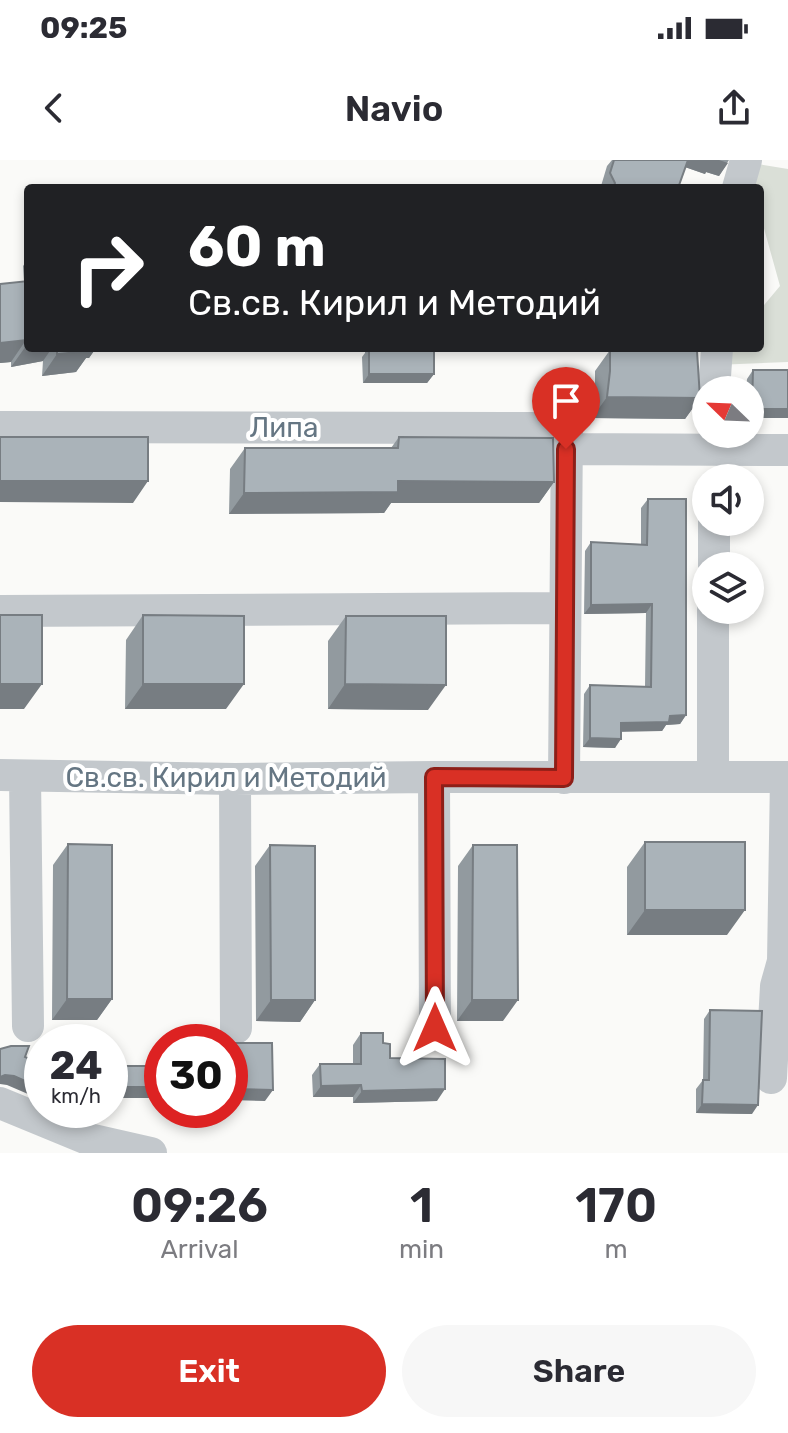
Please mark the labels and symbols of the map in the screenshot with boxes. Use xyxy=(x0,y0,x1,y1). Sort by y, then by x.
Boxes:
pin xyxy=(532,367,600,449)
north arrow xyxy=(692,376,764,448)
street label: Липа xyxy=(250,411,318,444)
street label: Св.св. Кирил и Методий xyxy=(65,761,387,794)
position arrow xyxy=(393,986,477,1070)
speed limit sign: 30 xyxy=(144,1024,248,1128)

